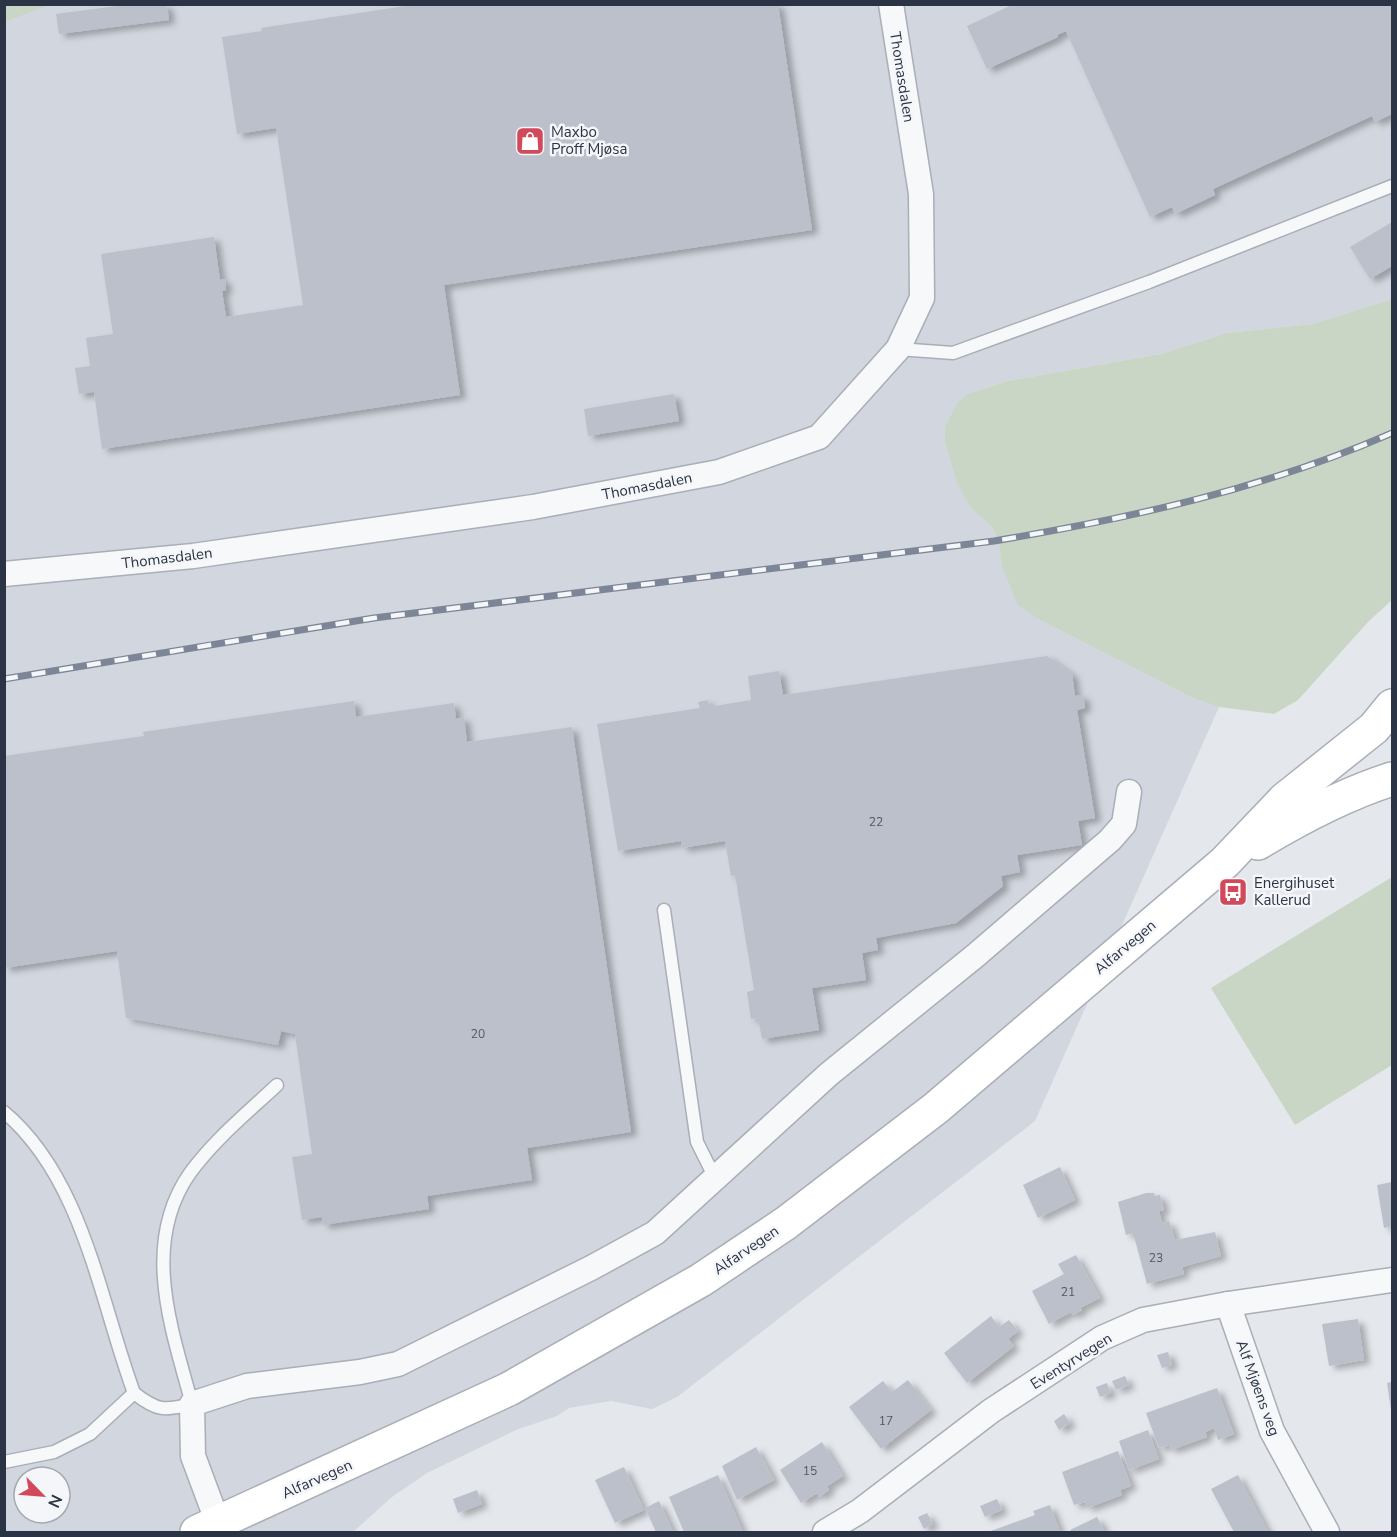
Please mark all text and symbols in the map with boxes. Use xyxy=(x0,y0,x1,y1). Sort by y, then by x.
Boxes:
street label: Thomasdalen xyxy=(885,30,919,124)
place label: Maxbo Proff Mjøsa xyxy=(551,122,627,159)
shop icon: Maxbo Proff Mjøsa xyxy=(514,125,546,157)
street label: Thomasdalen xyxy=(600,467,694,505)
street label: Thomasdalen xyxy=(120,543,214,573)
house number: 22 xyxy=(869,814,883,830)
place label: Energihuset Kallerud xyxy=(1254,873,1335,910)
bus stop icon: Energihuset Kallerud xyxy=(1217,876,1249,908)
street label: Alfarvegen xyxy=(1090,915,1160,979)
house number: 20 xyxy=(471,1026,485,1042)
street label: Alfarvegen xyxy=(709,1221,783,1279)
house number: 23 xyxy=(1149,1250,1163,1266)
house number: 21 xyxy=(1061,1284,1075,1300)
street label: Eventyrvegen xyxy=(1026,1328,1116,1394)
street label: Alf Mjøens veg xyxy=(1231,1337,1285,1439)
house number: 17 xyxy=(879,1413,893,1429)
street label: Alfarvegen xyxy=(279,1455,355,1503)
house number: 15 xyxy=(803,1463,817,1479)
north arrow xyxy=(12,1465,72,1525)
text: N xyxy=(42,1491,67,1511)

